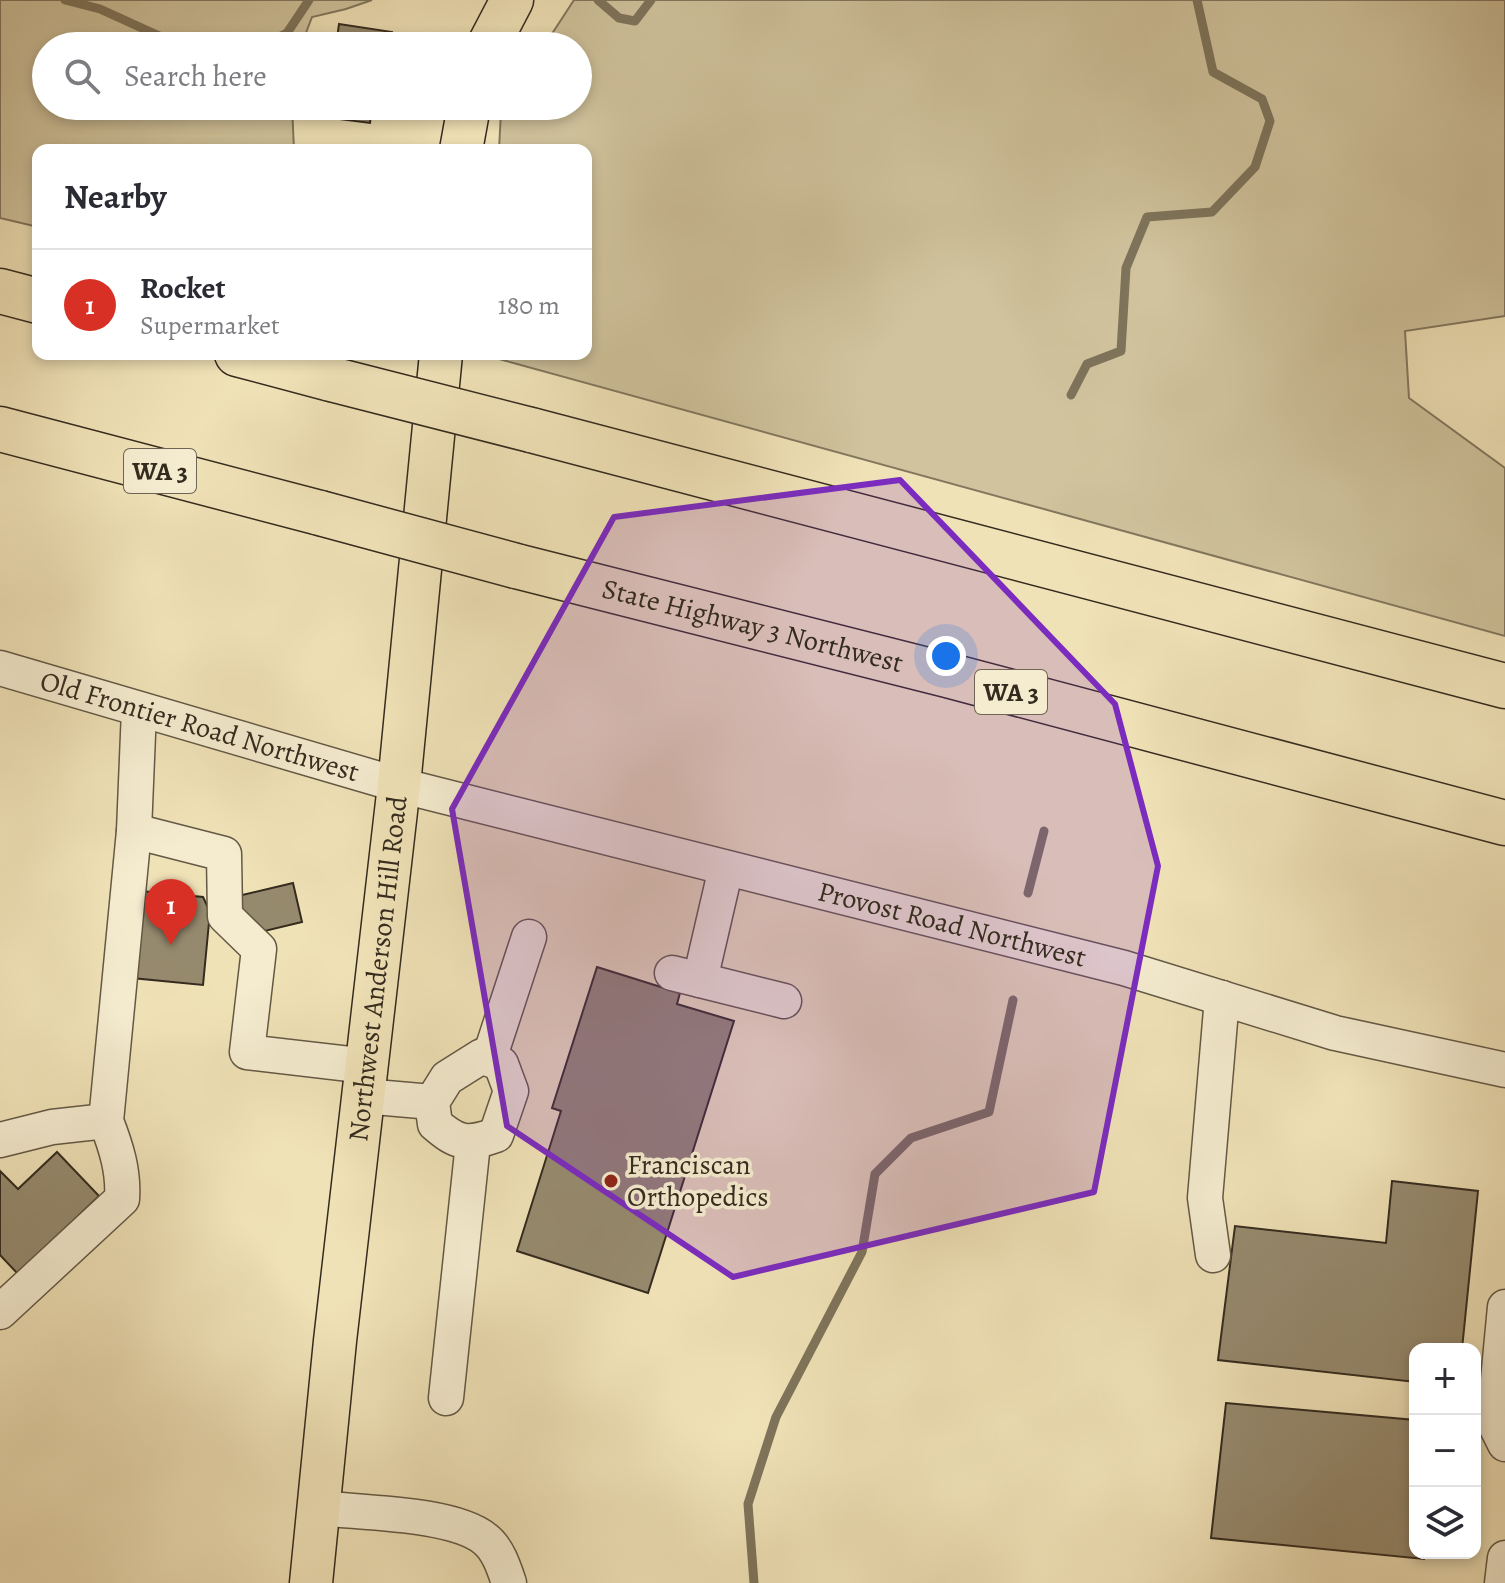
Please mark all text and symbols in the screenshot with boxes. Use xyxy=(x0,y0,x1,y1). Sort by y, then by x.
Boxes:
search box xyxy=(32,32,592,120)
icon: search xyxy=(60,54,104,98)
text: Search here xyxy=(124,56,267,96)
text: Nearby xyxy=(64,173,167,220)
text: Rocket xyxy=(140,268,225,308)
text: 1 xyxy=(85,288,95,323)
text: 180 m xyxy=(498,288,560,323)
text: Supermarket xyxy=(140,308,280,343)
road number: WA 3 xyxy=(124,449,196,493)
street label: State Highway 3 Northwest xyxy=(598,570,907,682)
your location xyxy=(926,636,966,676)
street label: Old Frontier Road Northwest xyxy=(36,662,364,791)
road number: WA 3 xyxy=(975,670,1047,714)
street label: Northwest Anderson Hill Road xyxy=(339,793,417,1144)
street label: Provost Road Northwest xyxy=(814,872,1090,977)
pin: 1 xyxy=(145,879,197,945)
place label: Franciscan Orthopedics xyxy=(627,1146,769,1216)
marker: Franciscan Orthopedics xyxy=(602,1172,620,1190)
map controls xyxy=(1409,1343,1481,1559)
button: + xyxy=(1409,1343,1481,1415)
button: − xyxy=(1409,1415,1481,1487)
button: layers xyxy=(1409,1487,1481,1559)

